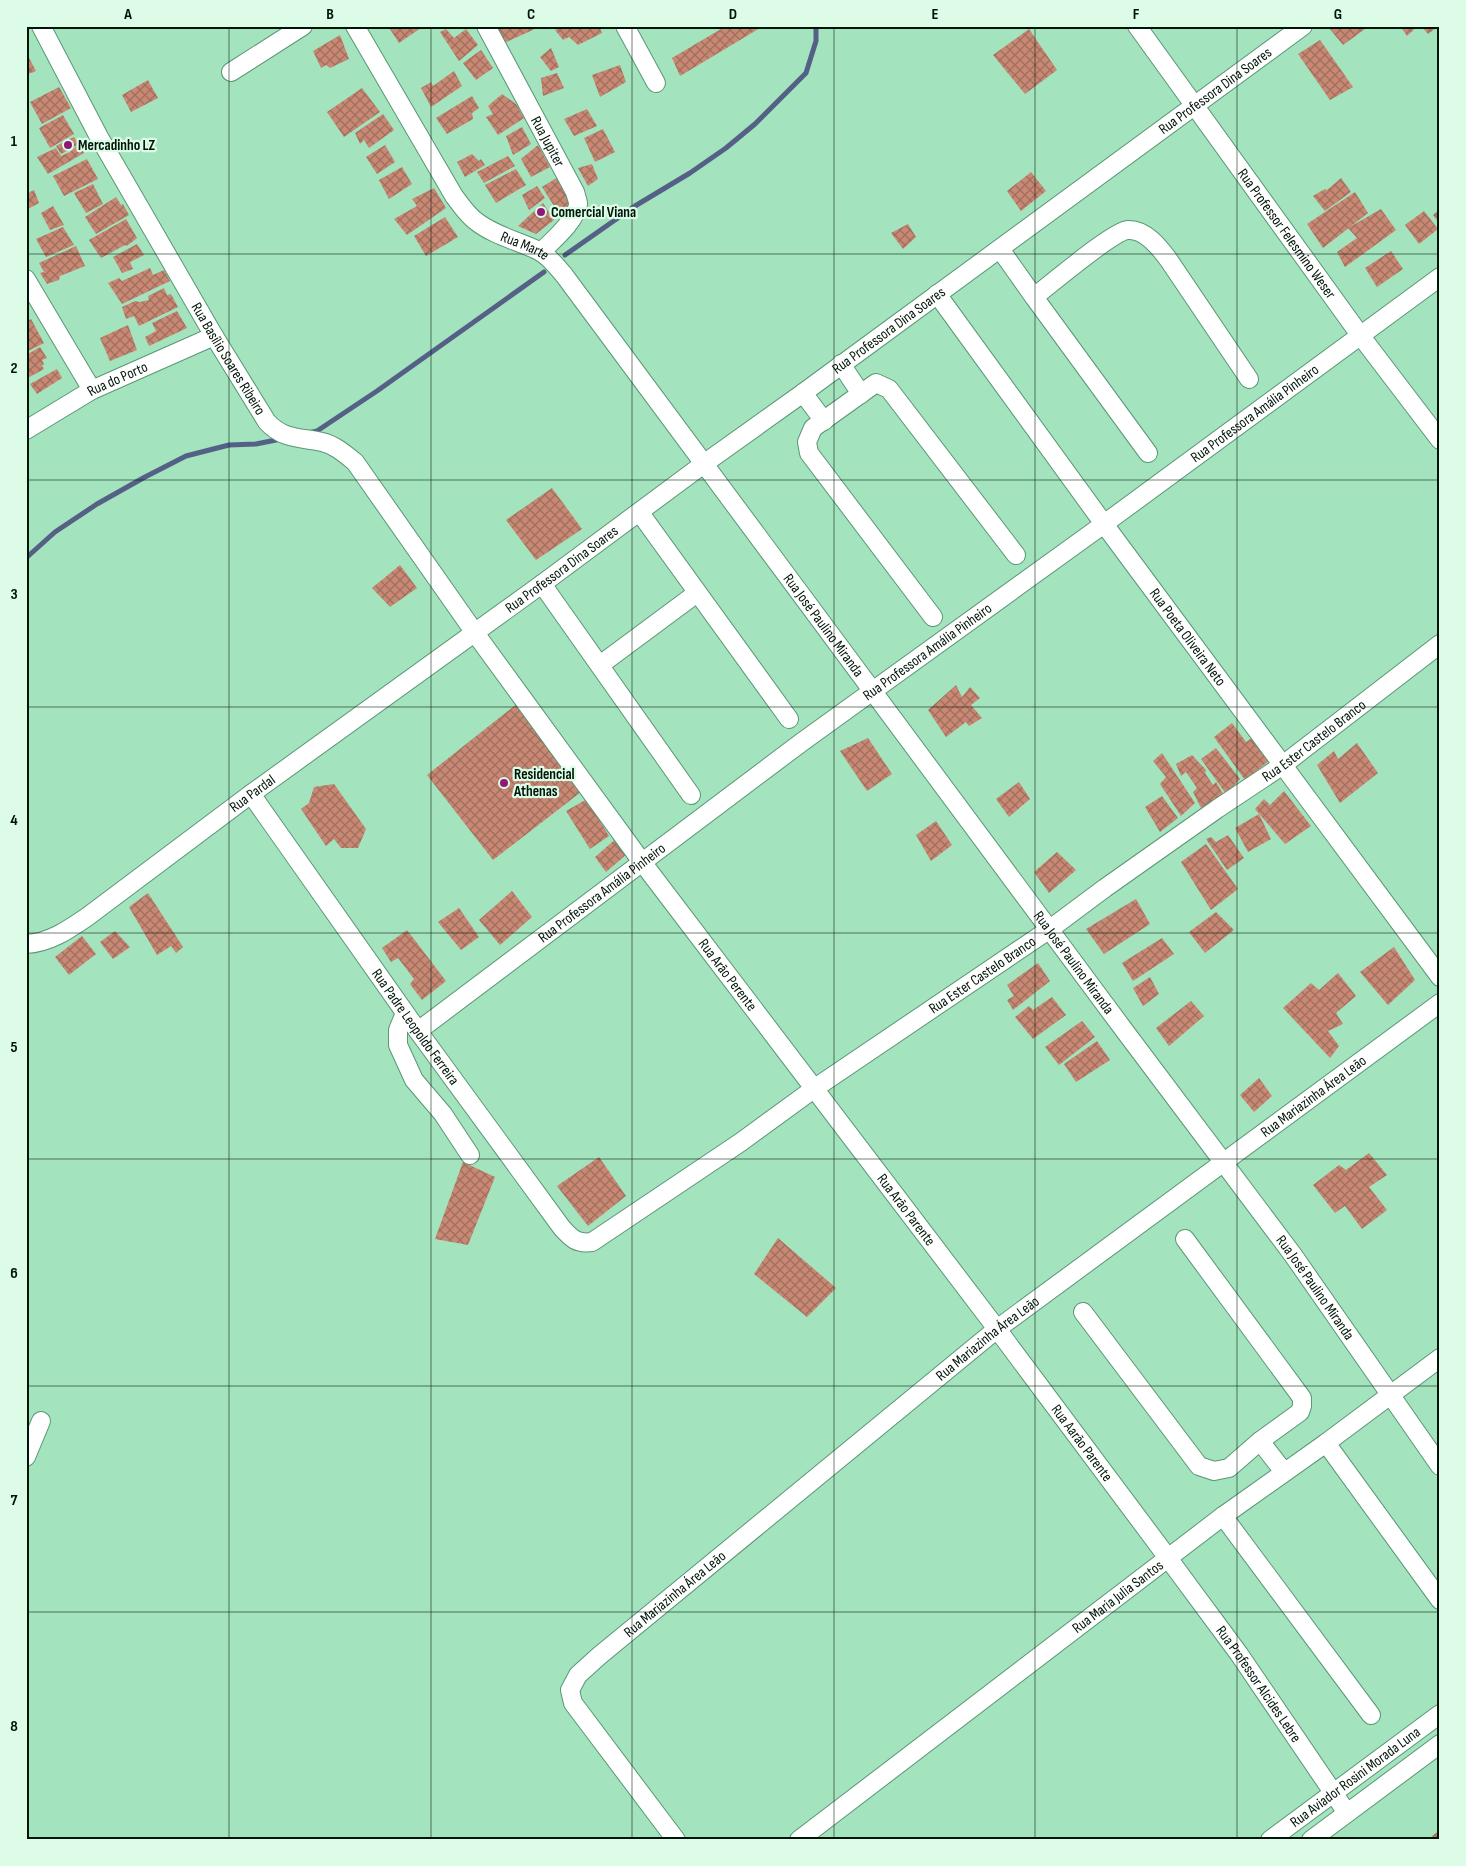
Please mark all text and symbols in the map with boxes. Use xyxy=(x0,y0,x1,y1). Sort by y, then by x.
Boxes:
text: A xyxy=(123,5,132,24)
text: B xyxy=(326,5,334,24)
text: C xyxy=(527,5,535,24)
text: D xyxy=(729,5,737,24)
text: E xyxy=(932,5,939,24)
text: F xyxy=(1133,5,1140,24)
text: G xyxy=(1334,5,1342,24)
street label: Rua Professora Dina Soares xyxy=(1155,43,1275,138)
street label: Rua Jupiter xyxy=(527,113,569,171)
text: 1 xyxy=(11,132,18,151)
place label: Mercadinho LZ xyxy=(78,136,156,155)
marker: Mercadinho LZ xyxy=(62,139,74,151)
street label: Rua Professor Felesmino Weser xyxy=(1233,165,1341,303)
place label: Comercial Viana xyxy=(551,203,636,222)
marker: Comercial Viana xyxy=(535,206,547,218)
street label: Rua Marte xyxy=(498,227,553,264)
street label: Rua Professora Dina Soares xyxy=(828,282,949,378)
street label: Rua Basílio Soares Ribeiro xyxy=(187,299,270,418)
street label: Rua do Porto xyxy=(83,357,151,400)
text: 2 xyxy=(10,359,18,378)
street label: Rua Professora Amália Pinheiro xyxy=(1187,360,1322,467)
street label: Rua Professora Dina Soares xyxy=(501,521,622,617)
street label: Rua José Paulino Miranda xyxy=(779,570,868,681)
street label: Rua Poeta Oliveira Neto xyxy=(1145,584,1230,690)
text: 3 xyxy=(10,585,18,604)
street label: Rua Professora Amália Pinheiro xyxy=(859,599,995,705)
street label: Rua Ester Castelo Branco xyxy=(1258,695,1370,786)
place label: Residencial Athenas xyxy=(513,765,575,801)
street label: Rua Pardal xyxy=(226,770,279,816)
marker: Residencial Athenas xyxy=(498,777,510,789)
text: 4 xyxy=(10,811,18,830)
street label: Rua Professora Amália Pinheiro xyxy=(534,839,669,947)
street label: Rua José Paulino Miranda xyxy=(1029,907,1118,1018)
street label: Rua Ester Castelo Branco xyxy=(925,932,1040,1018)
street label: Rua Arão Perente xyxy=(694,935,761,1015)
street label: Rua Padre Leopoldo Ferreira xyxy=(368,965,464,1089)
text: 5 xyxy=(10,1038,18,1057)
street label: Rua Mariazinha Área Leão xyxy=(1257,1051,1370,1141)
street label: Rua Arão Parente xyxy=(873,1170,940,1250)
street label: Rua José Paulino Miranda xyxy=(1272,1231,1359,1344)
text: 6 xyxy=(10,1264,18,1283)
street label: Rua Mariazinha Área Leão xyxy=(932,1292,1043,1385)
street label: Rua Aarão Parente xyxy=(1047,1401,1117,1485)
text: 7 xyxy=(11,1491,18,1510)
street label: Rua Mariazinha Área Leão xyxy=(620,1546,730,1641)
street label: Rua Maria Julia Santos xyxy=(1068,1556,1167,1637)
street label: Rua Professor Alcides Lebre xyxy=(1212,1622,1306,1746)
text: 8 xyxy=(10,1717,18,1736)
street label: Rua Aviador Rosini Morada Luna xyxy=(1286,1722,1424,1831)

